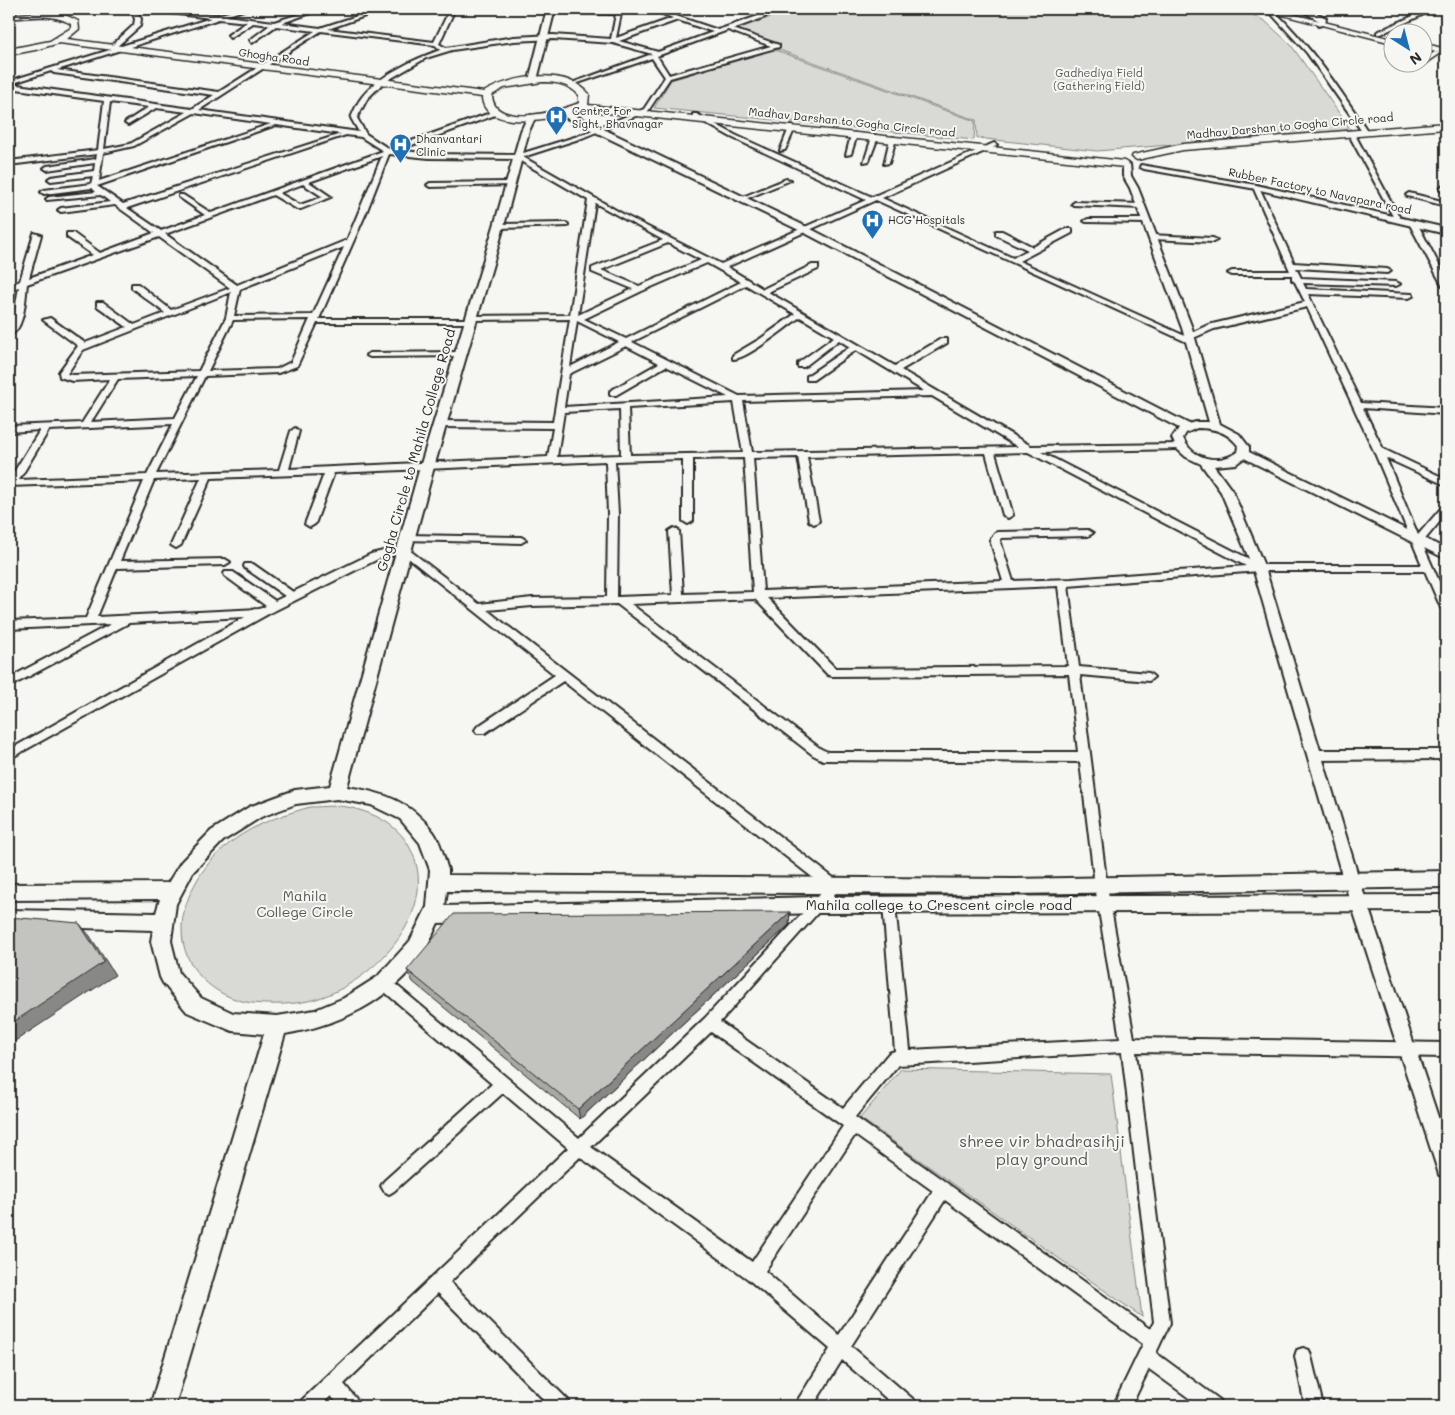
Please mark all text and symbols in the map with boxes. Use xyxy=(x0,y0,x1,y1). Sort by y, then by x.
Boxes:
north arrow xyxy=(1382,22,1432,72)
street label: Ghogha Road xyxy=(238,44,310,69)
text: N xyxy=(1406,48,1426,70)
park label: Gadhediya Field (Gathering Field) xyxy=(1053,65,1145,93)
place label: Centre For Sight, Bhavnagar xyxy=(572,103,663,131)
street label: Madhav Darshan to Gogha Circle road xyxy=(748,103,956,140)
hospital icon: Centre For Sight, Bhavnagar xyxy=(544,105,568,136)
street label: Madhav Darshan to Gogha Circle road xyxy=(1186,109,1394,142)
place label: Dhanvantari Clinic xyxy=(416,131,482,159)
hospital icon: Dhanvantari Clinic xyxy=(388,133,412,164)
street label: Rubber Factory to Navapara road xyxy=(1227,164,1413,217)
hospital icon: HCG Hospitals xyxy=(860,208,884,239)
place label: HCG Hospitals xyxy=(888,212,965,227)
street label: Gogha Circle to Mahila College Road xyxy=(372,326,459,574)
park label: Mahila College Circle xyxy=(257,886,353,921)
street label: Mahila college to Crescent circle road xyxy=(806,895,1072,914)
park label: shree vir bhadrasihji play ground xyxy=(959,1130,1125,1169)

